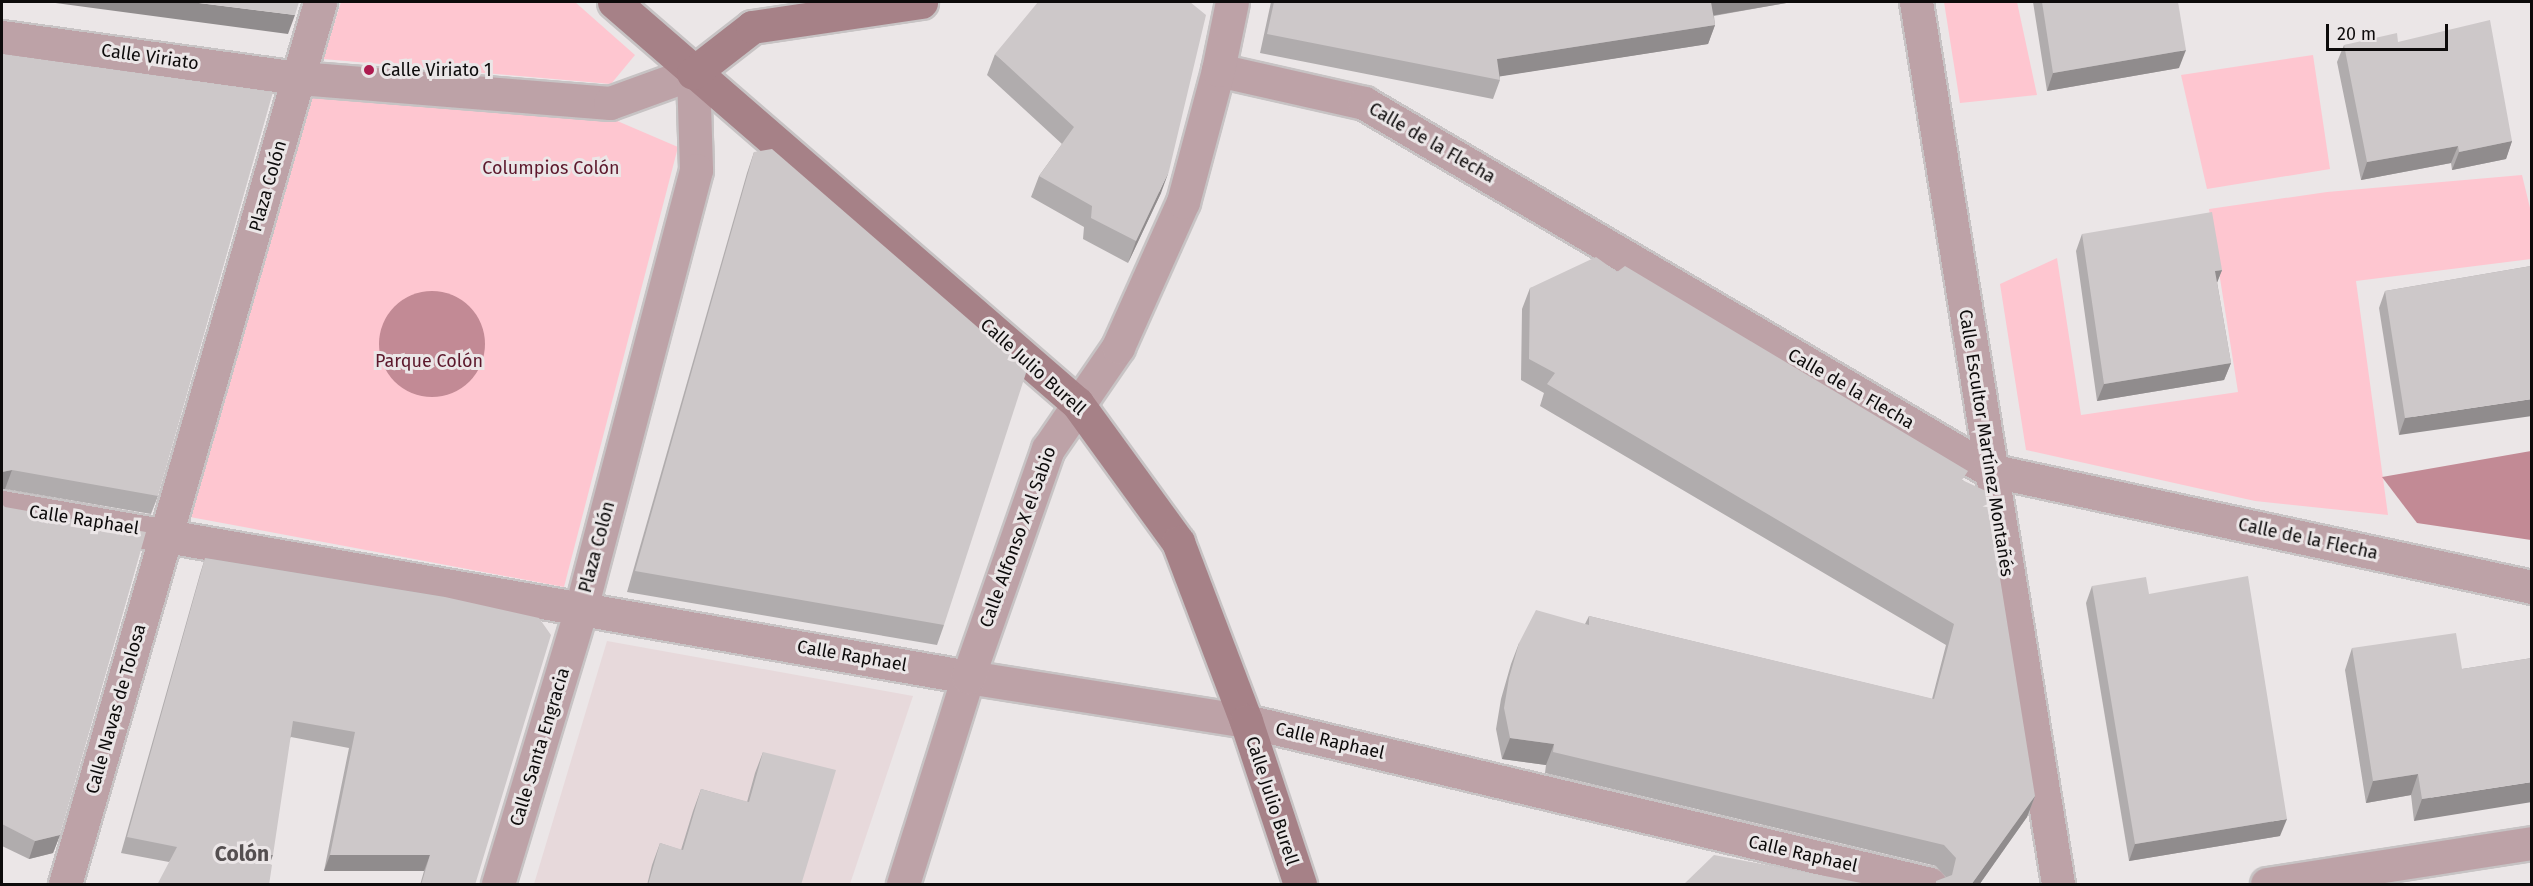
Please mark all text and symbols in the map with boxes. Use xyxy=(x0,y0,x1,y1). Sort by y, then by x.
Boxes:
scale bar xyxy=(2329,12,2450,50)
text: 20 m xyxy=(2337,23,2376,45)
street label: Calle Viriato xyxy=(100,39,200,75)
place label: Calle Viriato 1 xyxy=(381,59,492,81)
marker: Calle Viriato 1 xyxy=(362,63,376,77)
street label: Calle de la Flecha xyxy=(1365,98,1499,188)
street label: Plaza Colón xyxy=(245,138,291,234)
park label: Columpios Colón xyxy=(482,157,620,179)
street label: Calle Escultor Martínez Montañés xyxy=(1954,308,2018,578)
street label: Calle Julio Burell xyxy=(976,314,1090,420)
street label: Calle de la Flecha xyxy=(1784,344,1918,434)
park label: Parque Colón xyxy=(375,350,483,372)
street label: Calle Alfonso X el Sabio xyxy=(975,444,1061,630)
street label: Plaza Colón xyxy=(574,499,620,595)
street label: Calle Raphael xyxy=(27,501,141,539)
street label: Calle de la Flecha xyxy=(2236,514,2380,564)
street label: Calle Navas de Tolosa xyxy=(81,622,151,796)
street label: Calle Raphael xyxy=(795,636,909,676)
street label: Calle Santa Engracia xyxy=(506,665,574,829)
street label: Calle Raphael xyxy=(1273,718,1387,764)
street label: Calle Julio Burell xyxy=(1241,734,1303,868)
street label: Calle Raphael xyxy=(1746,831,1860,877)
district label: Colón xyxy=(215,841,269,867)

